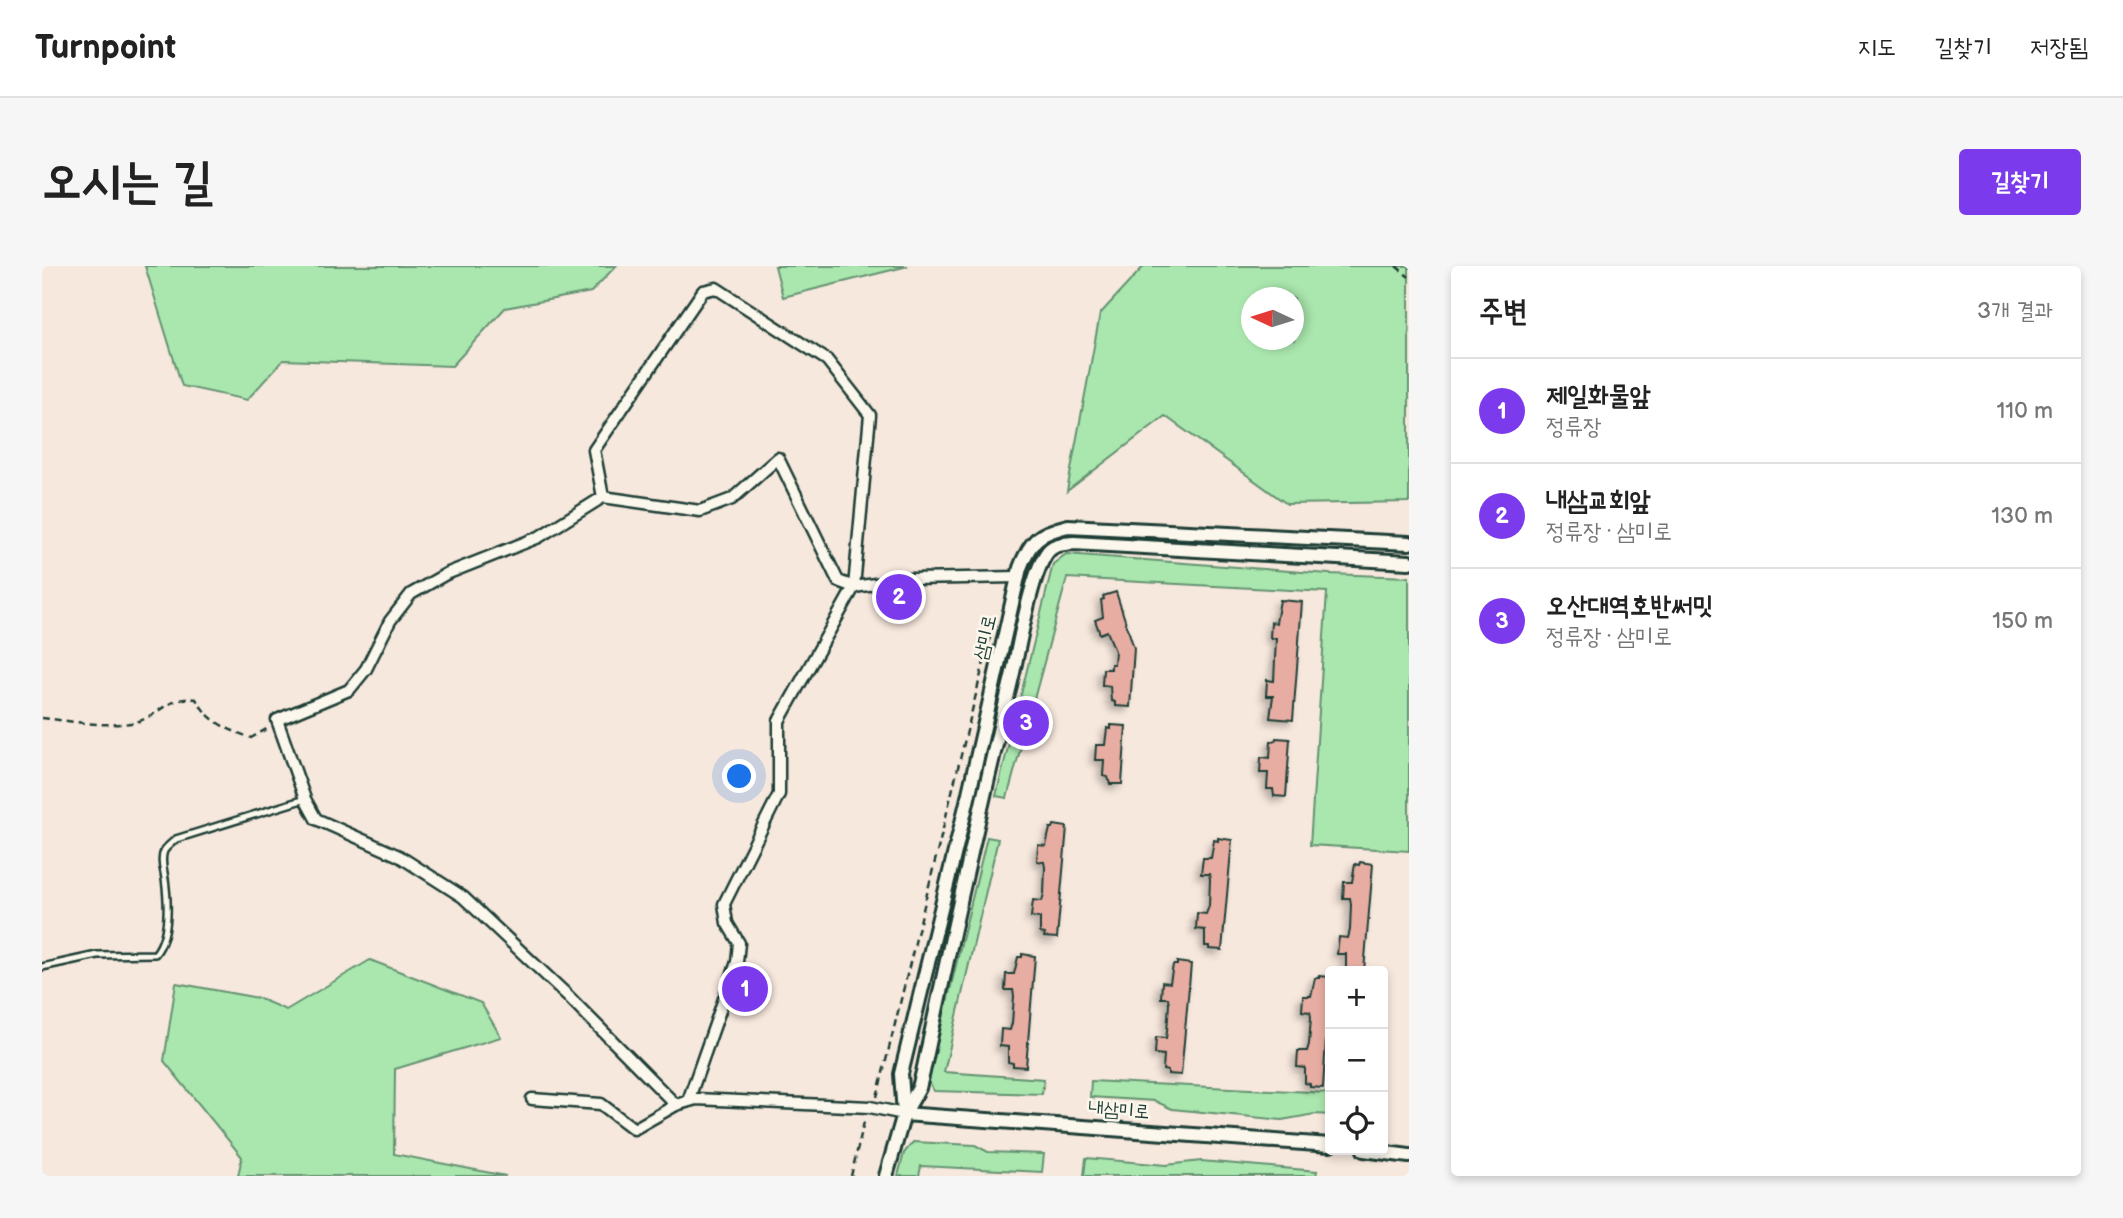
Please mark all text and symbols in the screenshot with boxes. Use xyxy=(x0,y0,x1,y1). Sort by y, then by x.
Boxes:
text: Turnpoint xyxy=(35,28,176,68)
text: 지도 xyxy=(1858,33,1896,62)
text: 길찾기 xyxy=(1934,33,1992,62)
text: 저장됨 xyxy=(2030,33,2088,62)
button: 길찾기 xyxy=(1959,149,2081,215)
text: 오시는 길 xyxy=(42,153,213,212)
north arrow xyxy=(1241,287,1304,350)
text: 주변 xyxy=(1479,294,1527,330)
text: 3개 결과 xyxy=(1977,297,2053,325)
text: 제일화물앞 xyxy=(1546,381,1651,412)
text: 1 xyxy=(1497,397,1507,425)
text: 110 m xyxy=(1996,397,2053,425)
text: 정류장 xyxy=(1546,413,1602,441)
text: 내삼교회앞 xyxy=(1546,486,1651,517)
text: 2 xyxy=(1495,502,1509,530)
text: 130 m xyxy=(1991,502,2053,530)
text: 정류장 · 삼미로 xyxy=(1546,518,1672,546)
pin: 2 xyxy=(876,571,922,623)
text: 오산대역호반써밋 xyxy=(1546,591,1713,622)
text: 3 xyxy=(1495,607,1509,635)
text: 150 m xyxy=(1992,607,2053,635)
street label: 삼미로 xyxy=(969,612,1002,662)
text: 정류장 · 삼미로 xyxy=(1546,623,1672,651)
pin: 3 xyxy=(1003,697,1049,749)
your location xyxy=(722,759,756,793)
pin: 1 xyxy=(722,963,768,1015)
map controls xyxy=(1325,966,1388,1155)
button: + xyxy=(1325,966,1388,1029)
button: − xyxy=(1325,1029,1388,1092)
button: locate xyxy=(1325,1092,1388,1155)
street label: 내삼미로 xyxy=(1088,1097,1150,1124)

